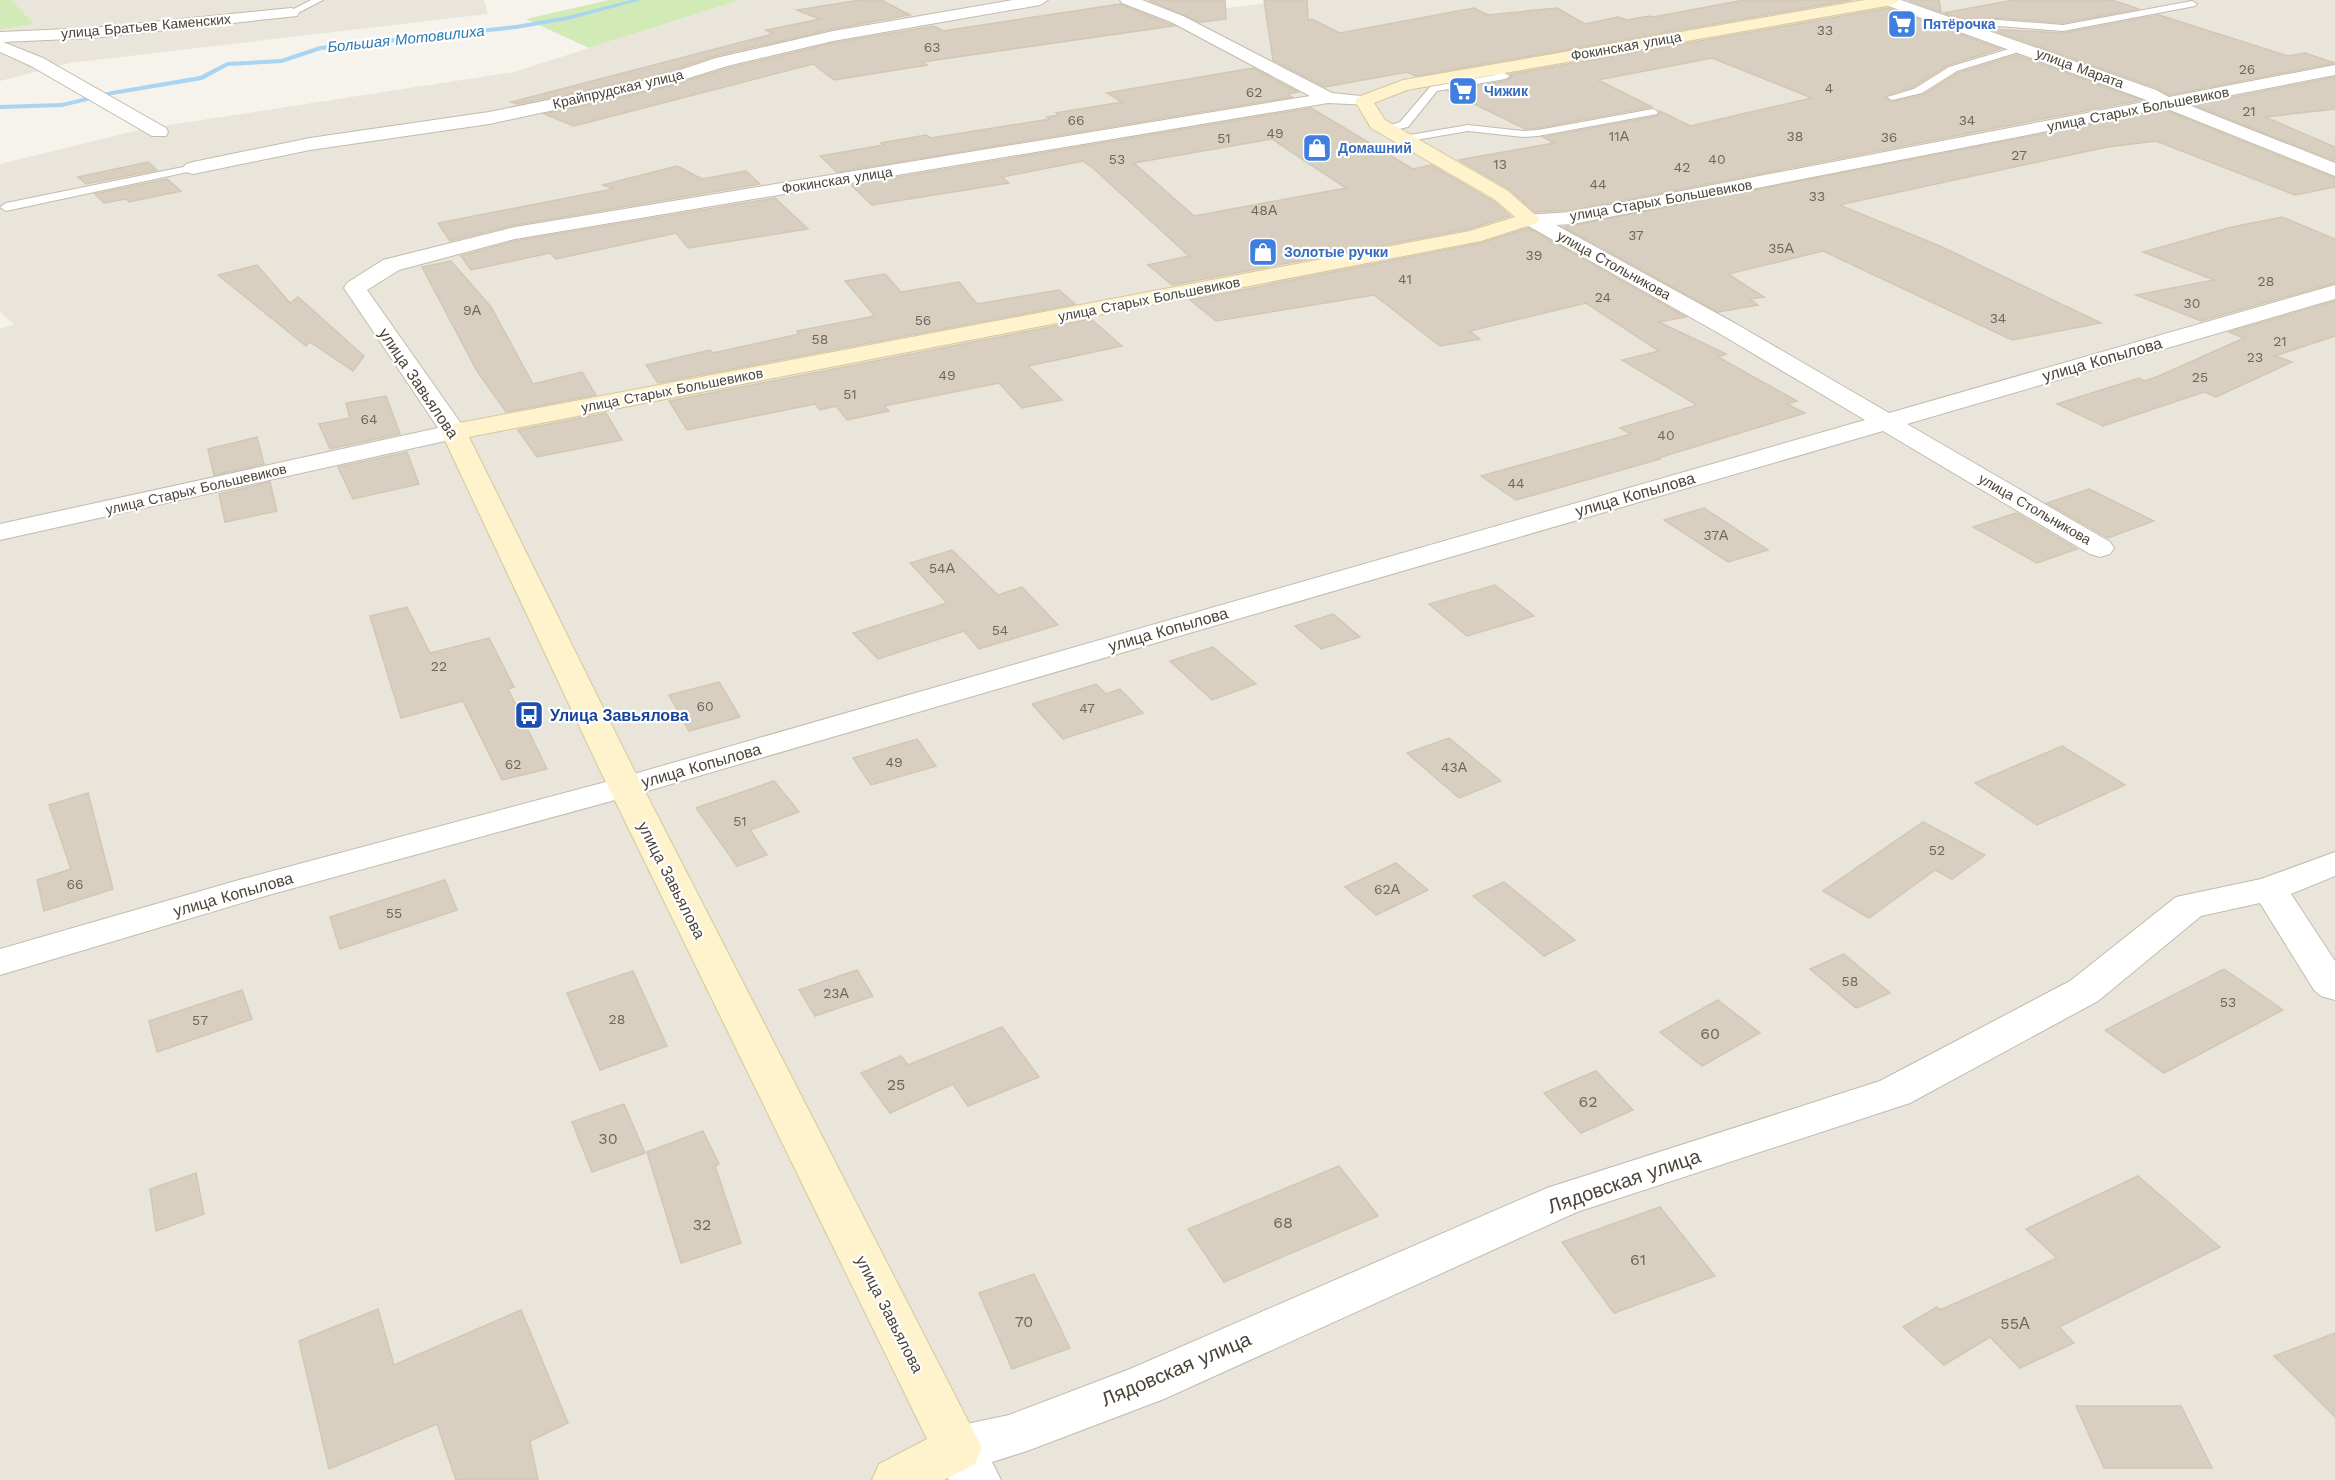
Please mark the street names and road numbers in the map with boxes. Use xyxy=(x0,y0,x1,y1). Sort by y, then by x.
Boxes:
street label: улица Братьев Каменских xyxy=(60,11,232,41)
street label: Фокинская улица xyxy=(1569,28,1683,64)
street label: улица Марата xyxy=(2034,45,2126,91)
street label: Крайпрудская улица xyxy=(551,66,685,112)
street label: улица Старых Большевиков xyxy=(2046,84,2230,134)
street label: Фокинская улица xyxy=(780,163,894,197)
street label: улица Старых Большевиков xyxy=(1569,176,1753,224)
street label: улица Стольникова xyxy=(1554,227,1674,303)
street label: улица Старых Большевиков xyxy=(1057,274,1241,324)
street label: улица Завьялова xyxy=(375,324,463,442)
street label: улица Копылова xyxy=(2040,333,2164,386)
street label: улица Старых Большевиков xyxy=(580,365,764,415)
street label: улица Старых Большевиков xyxy=(104,460,288,518)
street label: улица Копылова xyxy=(1573,468,1697,521)
street label: улица Стольникова xyxy=(1976,470,2094,548)
street label: улица Копылова xyxy=(1106,603,1230,656)
street label: улица Копылова xyxy=(639,739,763,792)
street label: улица Завьялова xyxy=(634,818,709,942)
street label: улица Копылова xyxy=(171,868,295,921)
street label: Лядовская улица xyxy=(1544,1143,1704,1218)
street label: улица Завьялова xyxy=(852,1252,927,1376)
street label: Лядовская улица xyxy=(1098,1326,1255,1411)

